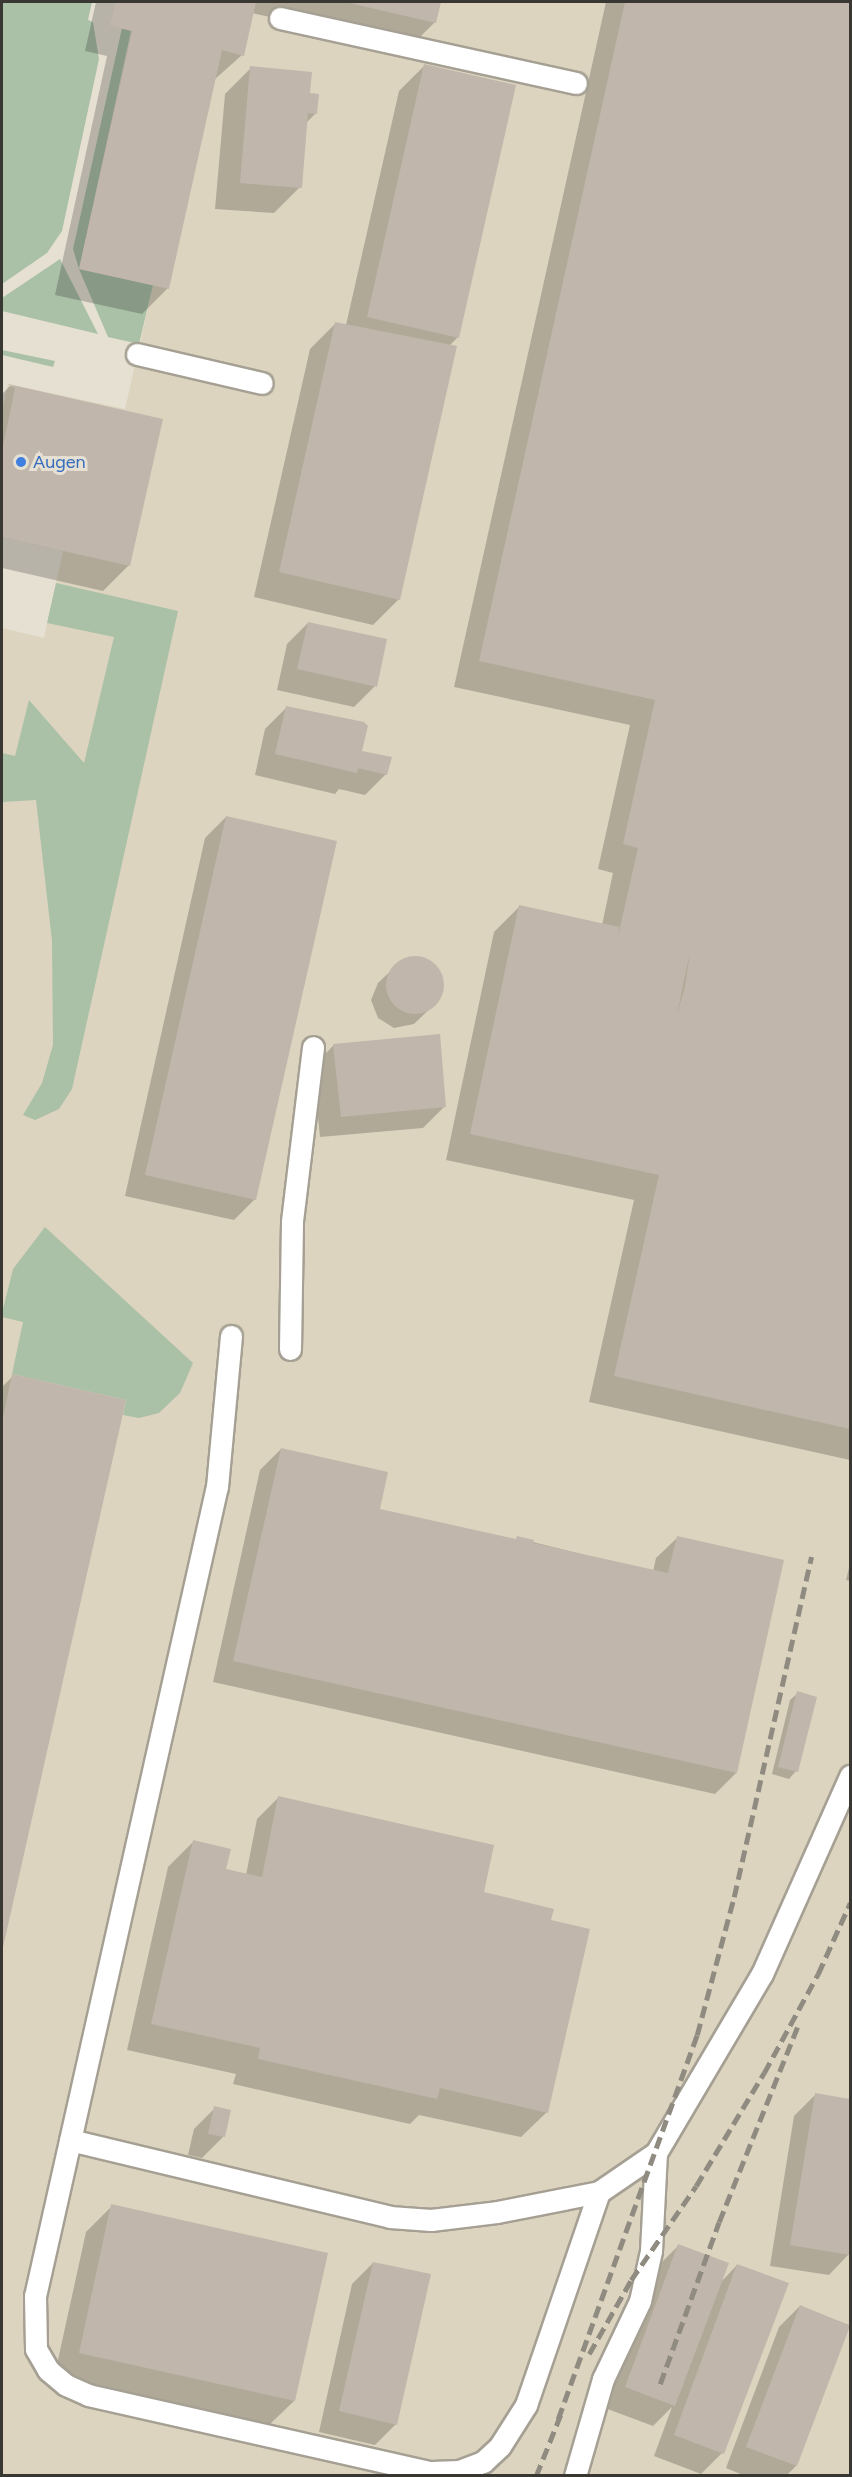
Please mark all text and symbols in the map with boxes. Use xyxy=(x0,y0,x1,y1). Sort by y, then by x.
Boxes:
place label: Augen xyxy=(33,451,86,473)
marker: Augen xyxy=(14,455,28,469)

